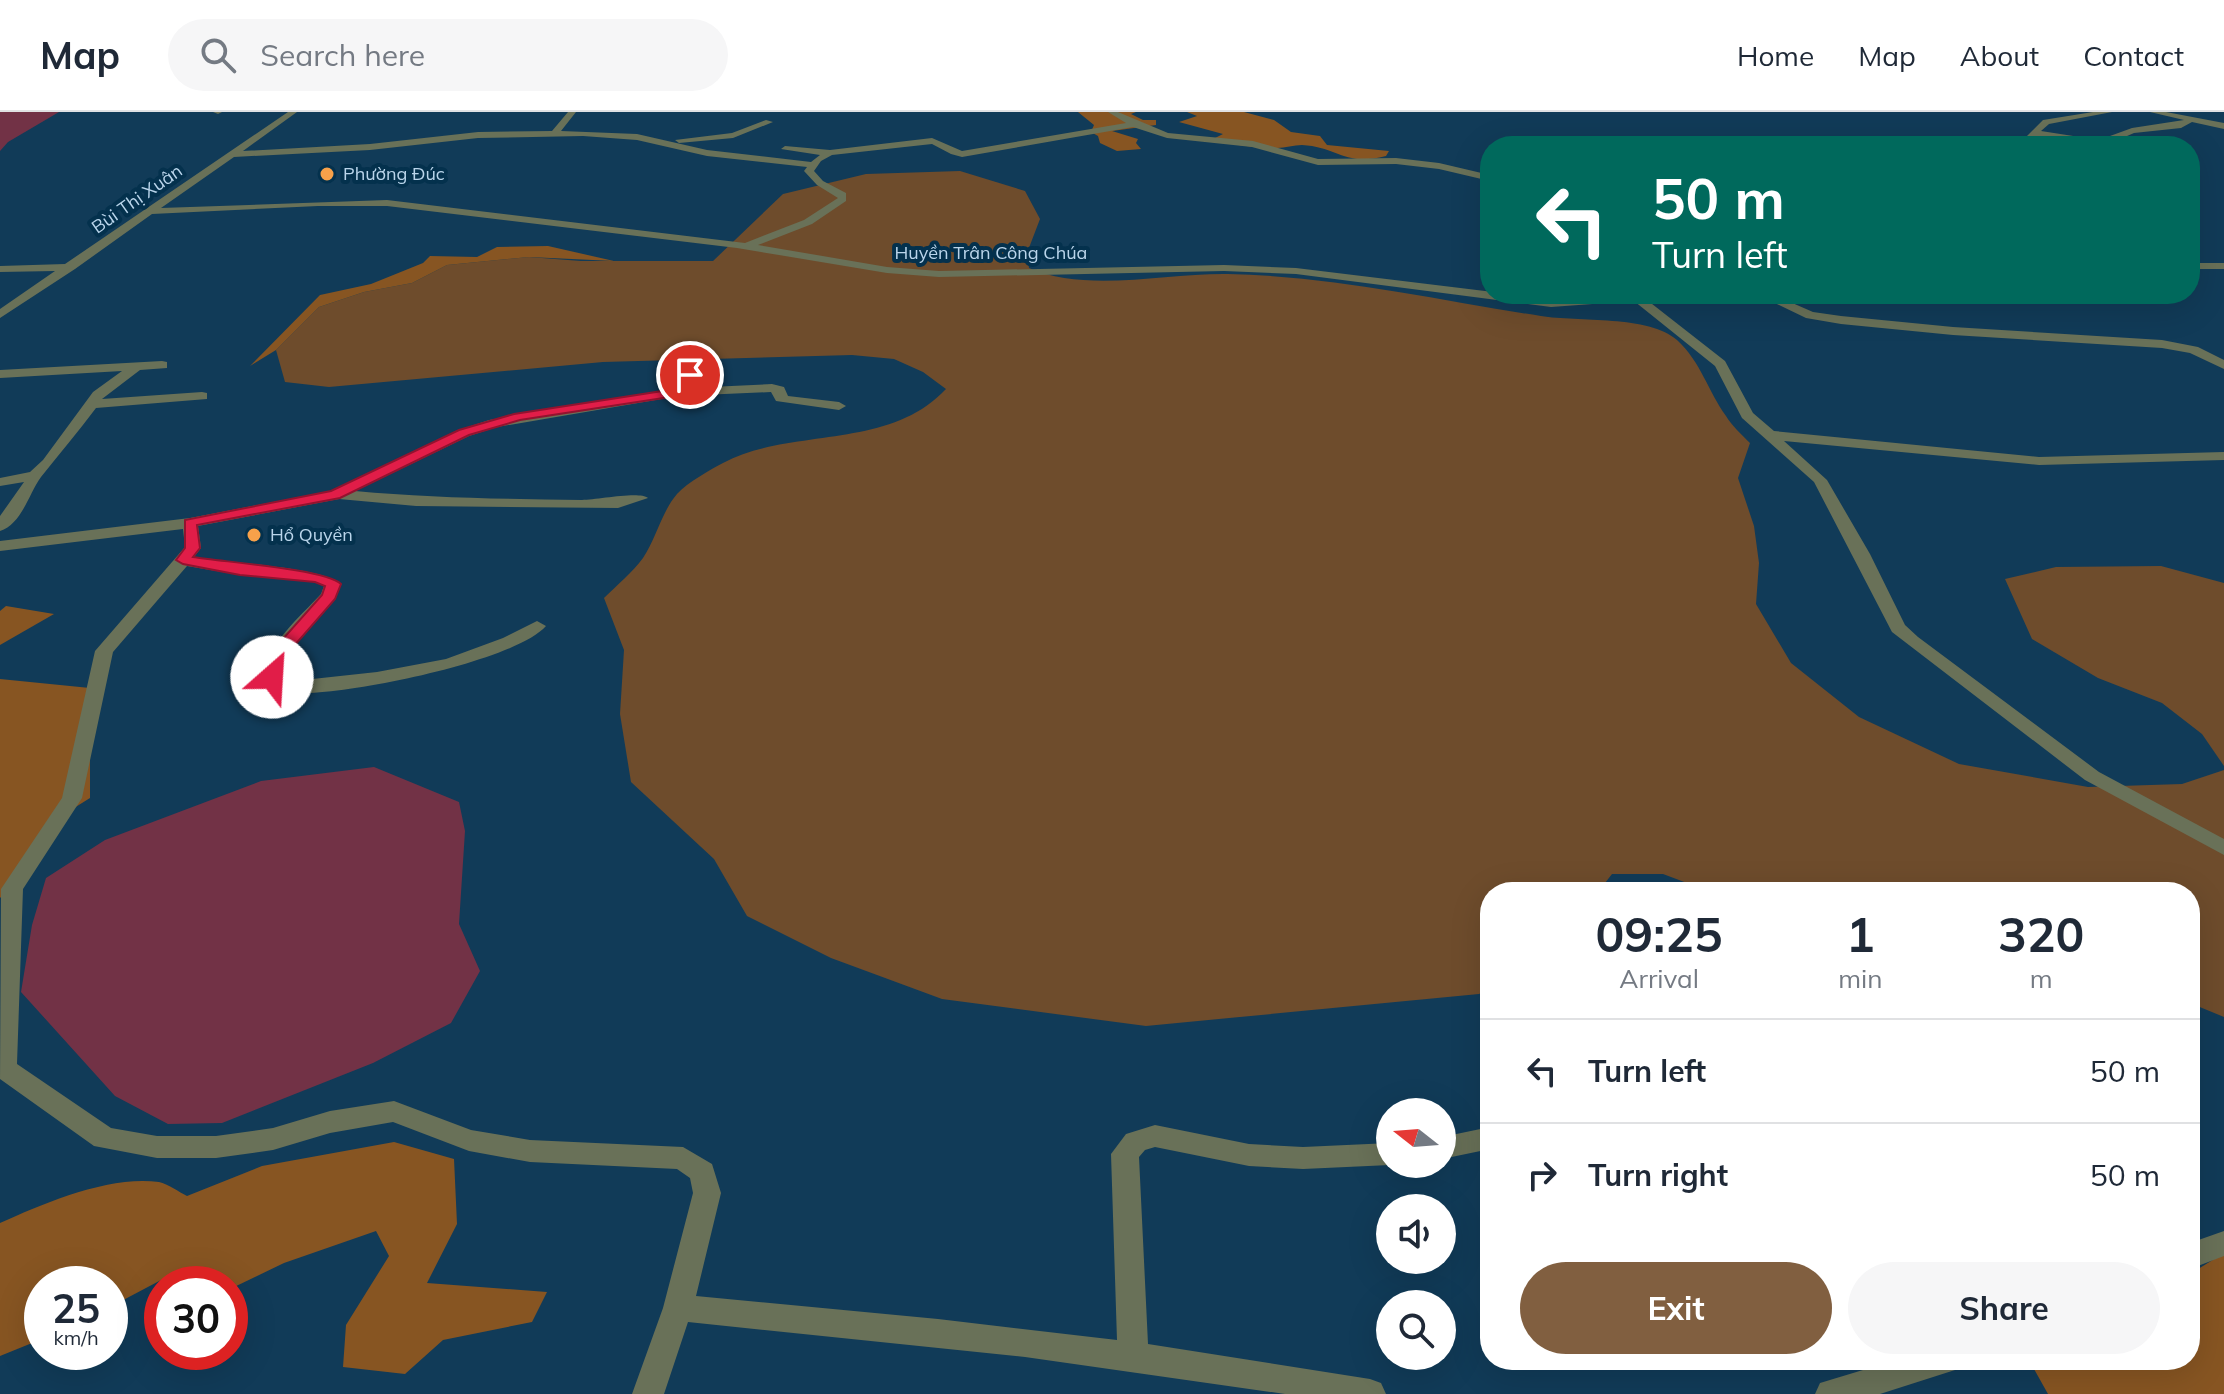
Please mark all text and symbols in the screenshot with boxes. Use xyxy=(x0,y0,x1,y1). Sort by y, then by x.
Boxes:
search box xyxy=(168,19,728,91)
text: Map xyxy=(40,31,120,79)
icon: search xyxy=(196,33,240,77)
text: Search here xyxy=(260,36,425,74)
text: Home xyxy=(1737,38,1814,73)
text: Map xyxy=(1858,38,1916,73)
text: About xyxy=(1960,38,2039,73)
text: Contact xyxy=(2083,38,2184,73)
street label: Bùi Thị Xuân xyxy=(87,159,187,238)
place label: Phường Đúc xyxy=(343,162,445,185)
text: 50 m xyxy=(1652,163,1785,233)
marker: Phường Đúc xyxy=(318,165,336,183)
icon: left xyxy=(1520,168,1624,272)
text: Turn left xyxy=(1652,232,1788,277)
street label: Huyền Trân Công Chúa xyxy=(895,241,1087,264)
pin xyxy=(656,341,724,409)
icon: arrive xyxy=(668,353,712,397)
place label: Hổ Quyền xyxy=(270,523,353,546)
marker: Hổ Quyền xyxy=(245,526,263,544)
position arrow xyxy=(230,635,314,719)
text: 09:25 xyxy=(1596,904,1723,964)
text: 1 xyxy=(1846,904,1875,964)
text: 320 xyxy=(1998,904,2084,964)
text: Arrival xyxy=(1619,962,1699,995)
text: min xyxy=(1838,962,1882,995)
text: m xyxy=(2030,962,2053,995)
icon: left xyxy=(1520,1049,1564,1093)
text: Turn left xyxy=(1588,1052,1706,1090)
text: 50 m xyxy=(2090,1052,2160,1090)
north arrow xyxy=(1376,1098,1456,1178)
map controls xyxy=(1376,1098,1456,1370)
icon: right xyxy=(1520,1153,1564,1197)
text: Turn right xyxy=(1588,1156,1728,1194)
text: 50 m xyxy=(2090,1156,2160,1194)
button: sound xyxy=(1376,1194,1456,1274)
button: Exit xyxy=(1520,1262,1832,1354)
button: Share xyxy=(1848,1262,2160,1354)
speed limit sign: 30 xyxy=(144,1266,248,1370)
text: 25 xyxy=(52,1283,100,1333)
button: search xyxy=(1376,1290,1456,1370)
text: km/h xyxy=(53,1325,99,1350)

